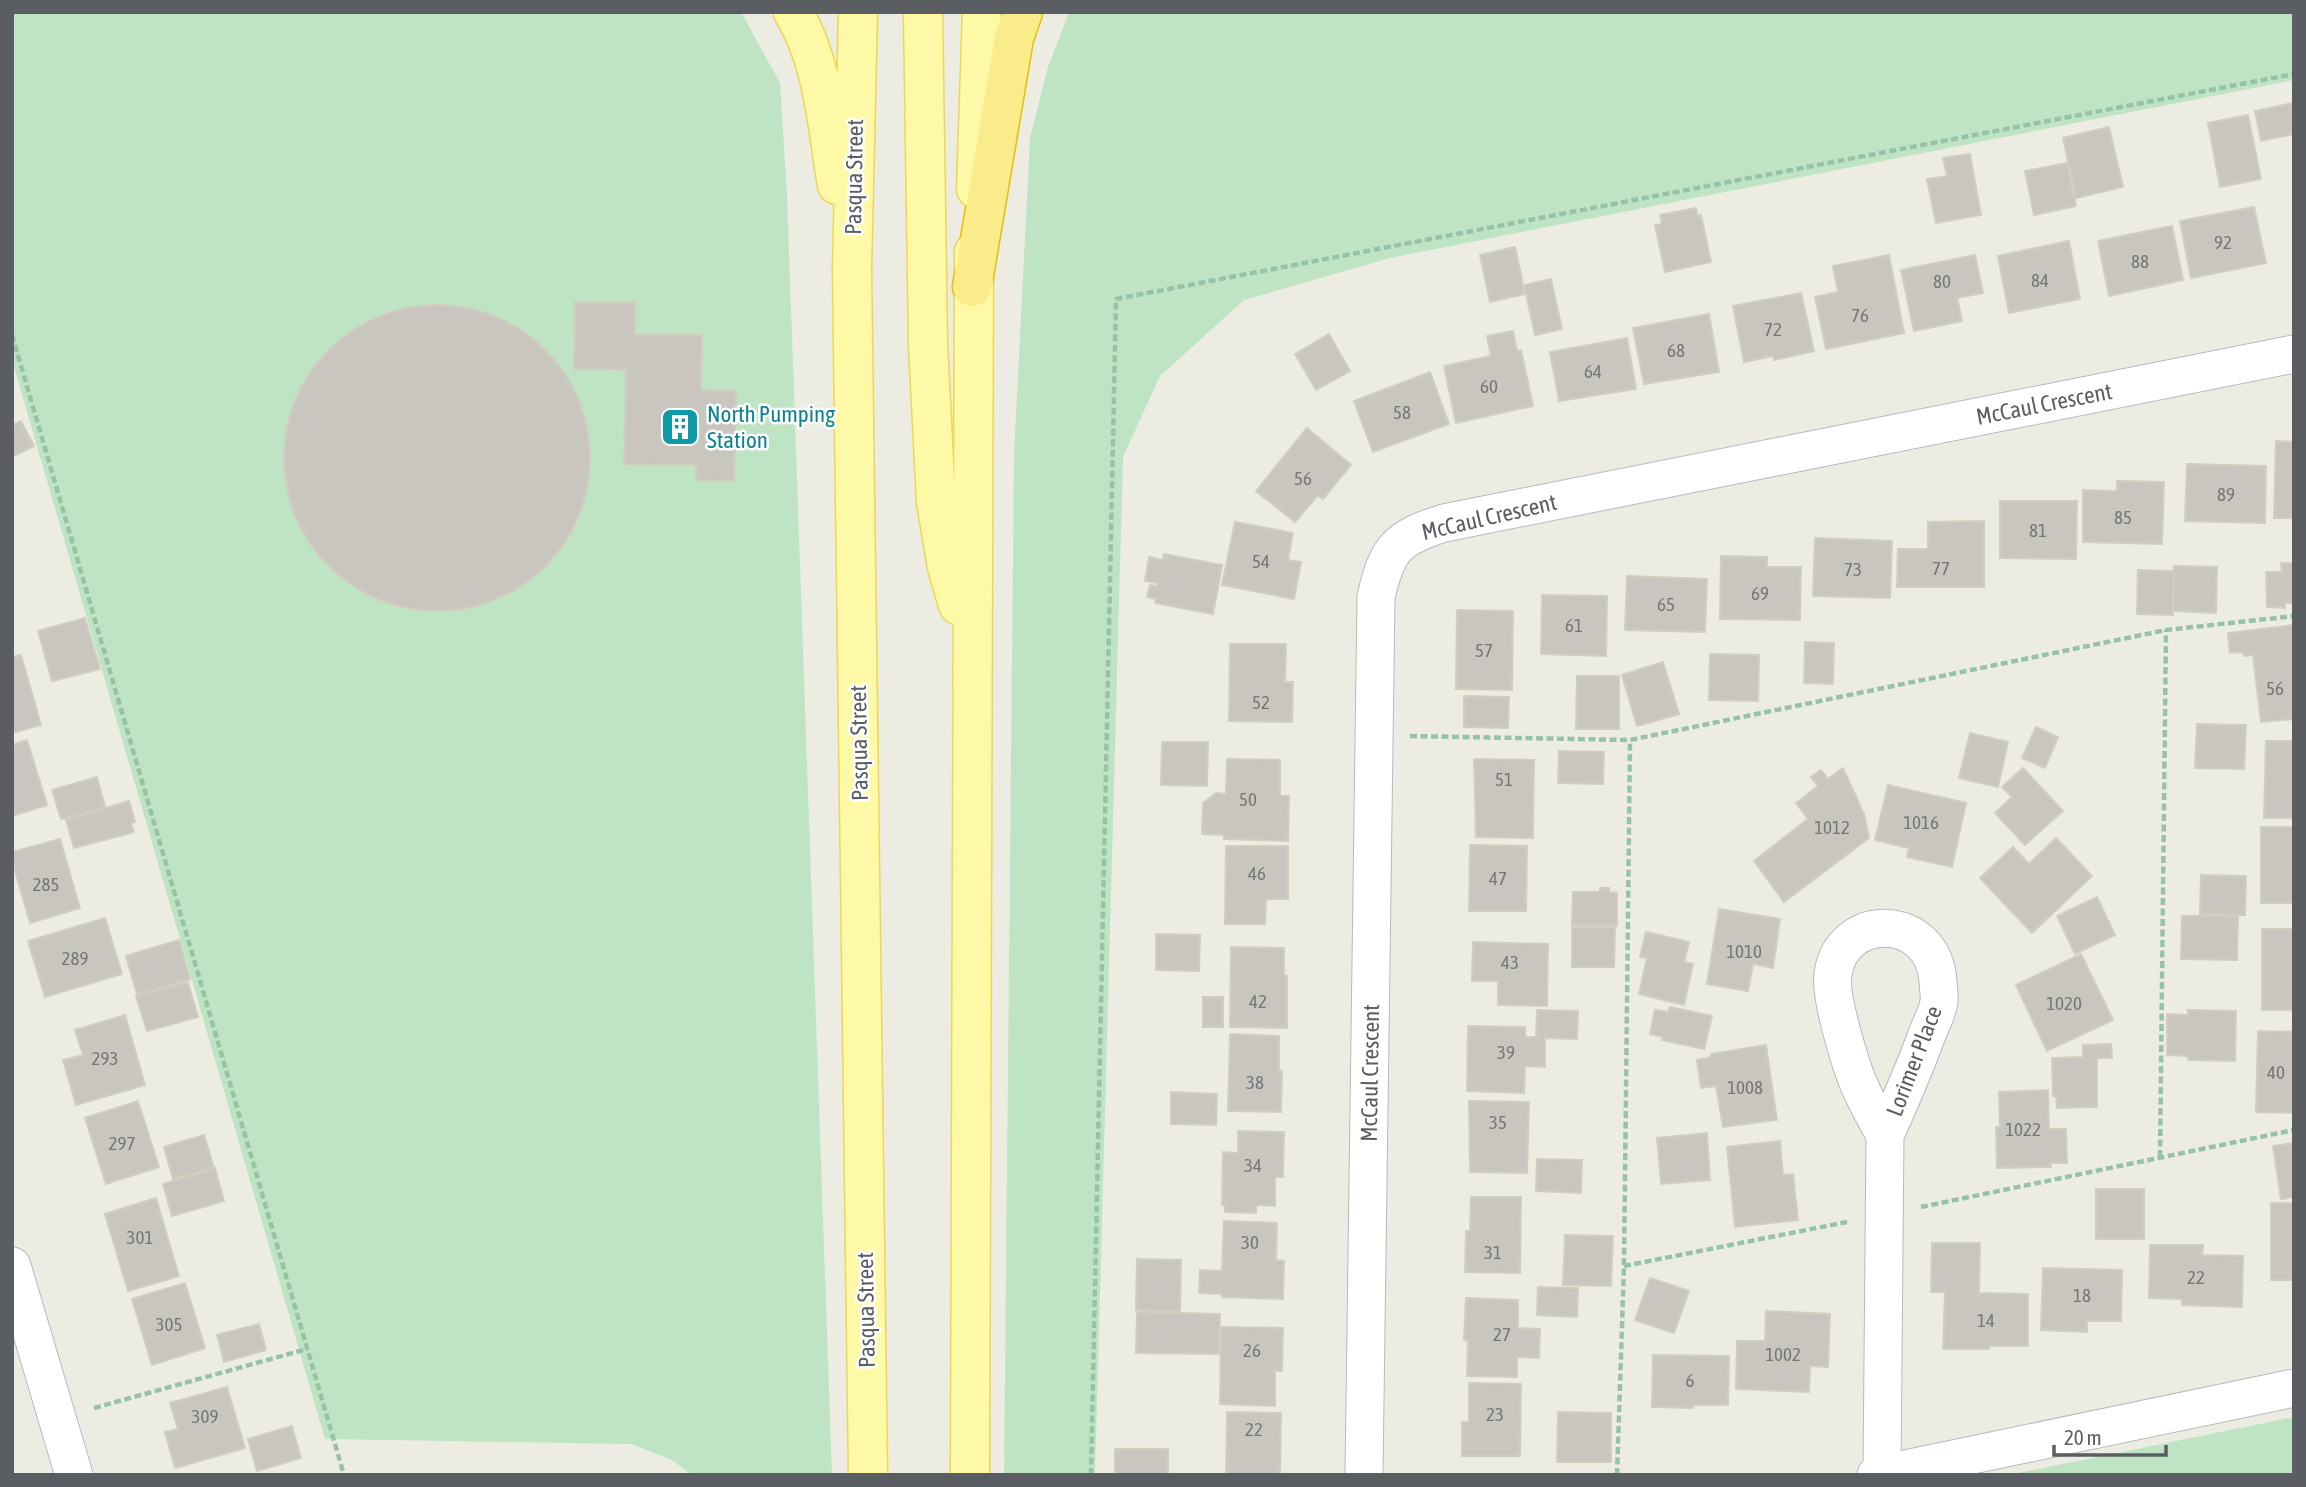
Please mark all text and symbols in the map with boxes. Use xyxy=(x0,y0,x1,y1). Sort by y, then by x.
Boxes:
street label: Pasqua Street xyxy=(840,119,868,235)
house number: 92 xyxy=(2214,231,2232,253)
house number: 88 xyxy=(2131,250,2149,272)
house number: 84 xyxy=(2031,269,2049,291)
house number: 80 xyxy=(1933,270,1951,292)
house number: 76 xyxy=(1851,304,1869,326)
house number: 72 xyxy=(1764,318,1782,340)
house number: 68 xyxy=(1667,339,1685,361)
house number: 64 xyxy=(1584,360,1602,382)
house number: 60 xyxy=(1480,375,1498,397)
street label: McCaul Crescent xyxy=(1974,378,2114,430)
place label: North Pumping Station xyxy=(707,401,835,453)
house number: 58 xyxy=(1393,401,1411,423)
building icon: North Pumping Station xyxy=(659,406,701,448)
house number: 56 xyxy=(1294,467,1312,489)
house number: 89 xyxy=(2217,483,2235,505)
street label: McCaul Crescent xyxy=(1419,489,1559,545)
house number: 85 xyxy=(2114,506,2132,528)
house number: 81 xyxy=(2029,519,2047,541)
house number: 54 xyxy=(1252,550,1270,572)
house number: 77 xyxy=(1932,557,1950,579)
house number: 73 xyxy=(1844,558,1862,580)
house number: 69 xyxy=(1751,582,1769,604)
house number: 65 xyxy=(1657,593,1675,615)
house number: 61 xyxy=(1565,614,1583,636)
house number: 57 xyxy=(1475,639,1493,661)
house number: 56 xyxy=(2266,677,2284,699)
street label: Pasqua Street xyxy=(845,685,873,801)
house number: 52 xyxy=(1252,691,1270,713)
house number: 51 xyxy=(1495,768,1513,790)
house number: 50 xyxy=(1239,788,1257,810)
house number: 1016 xyxy=(1903,811,1939,833)
house number: 1012 xyxy=(1814,816,1850,838)
house number: 46 xyxy=(1248,862,1266,884)
house number: 47 xyxy=(1489,867,1507,889)
house number: 285 xyxy=(33,873,59,895)
house number: 1010 xyxy=(1726,940,1762,962)
house number: 289 xyxy=(62,947,88,969)
house number: 43 xyxy=(1501,951,1519,973)
house number: 42 xyxy=(1249,990,1267,1012)
house number: 1020 xyxy=(2046,992,2082,1014)
street label: Lorimer Place xyxy=(1881,1002,1947,1120)
street label: McCaul Crescent xyxy=(1356,1004,1384,1142)
house number: 39 xyxy=(1497,1041,1515,1063)
house number: 293 xyxy=(92,1047,118,1069)
house number: 40 xyxy=(2267,1061,2285,1083)
house number: 38 xyxy=(1246,1071,1264,1093)
house number: 1008 xyxy=(1727,1076,1763,1098)
house number: 35 xyxy=(1489,1111,1507,1133)
house number: 1022 xyxy=(2005,1118,2041,1140)
house number: 297 xyxy=(109,1132,135,1154)
house number: 34 xyxy=(1244,1154,1262,1176)
house number: 301 xyxy=(127,1226,153,1248)
house number: 30 xyxy=(1241,1231,1259,1253)
house number: 31 xyxy=(1484,1241,1502,1263)
street label: Pasqua Street xyxy=(852,1252,880,1368)
house number: 22 xyxy=(2187,1266,2205,1288)
house number: 18 xyxy=(2073,1284,2091,1306)
house number: 14 xyxy=(1977,1309,1995,1331)
house number: 305 xyxy=(156,1313,182,1335)
house number: 27 xyxy=(1493,1323,1511,1345)
house number: 26 xyxy=(1243,1339,1261,1361)
house number: 1002 xyxy=(1765,1343,1801,1365)
house number: 6 xyxy=(1686,1369,1695,1391)
house number: 23 xyxy=(1486,1403,1504,1425)
house number: 309 xyxy=(192,1405,218,1427)
scale bar xyxy=(2054,1414,2166,1458)
house number: 22 xyxy=(1245,1418,1263,1440)
text: 20 m xyxy=(2064,1425,2102,1449)

